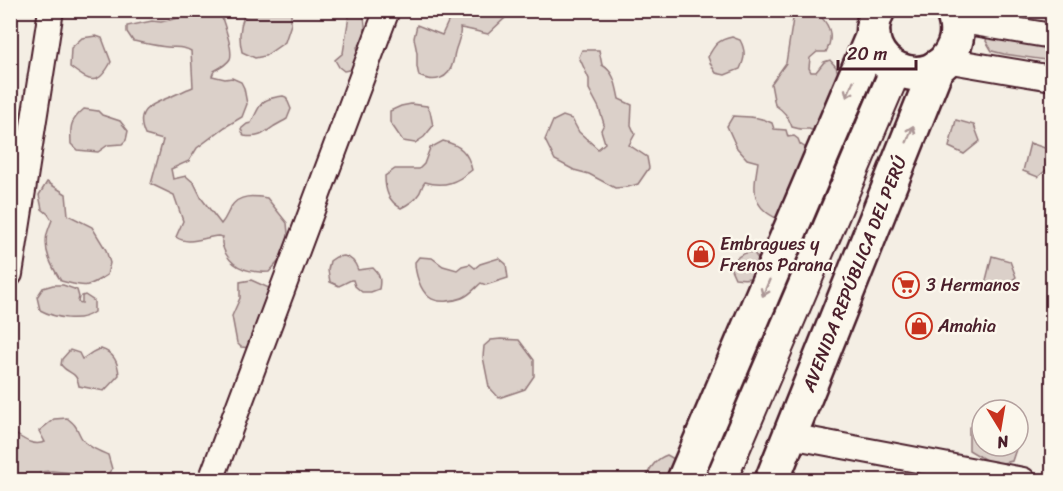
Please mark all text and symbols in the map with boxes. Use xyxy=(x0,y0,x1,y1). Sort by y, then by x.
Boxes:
scale bar xyxy=(838,33,916,71)
text: 20 m xyxy=(847,38,887,70)
one-way arrow xyxy=(844,79,855,98)
one-way arrow xyxy=(906,125,917,143)
street label: AVENIDA REPÚBLICA DEL PERÚ xyxy=(792,150,916,398)
place label: Embragues y Frenos Parana xyxy=(720,228,833,281)
shop icon: Embragues y Frenos Parana xyxy=(686,239,716,269)
place label: 3 Hermanos xyxy=(926,269,1020,301)
supermarket icon: 3 Hermanos xyxy=(891,270,921,300)
one-way arrow xyxy=(759,279,770,297)
place label: Amahia xyxy=(937,310,996,342)
shop icon: Amahia xyxy=(904,311,934,341)
north arrow xyxy=(970,398,1030,458)
text: N xyxy=(994,427,1012,458)

